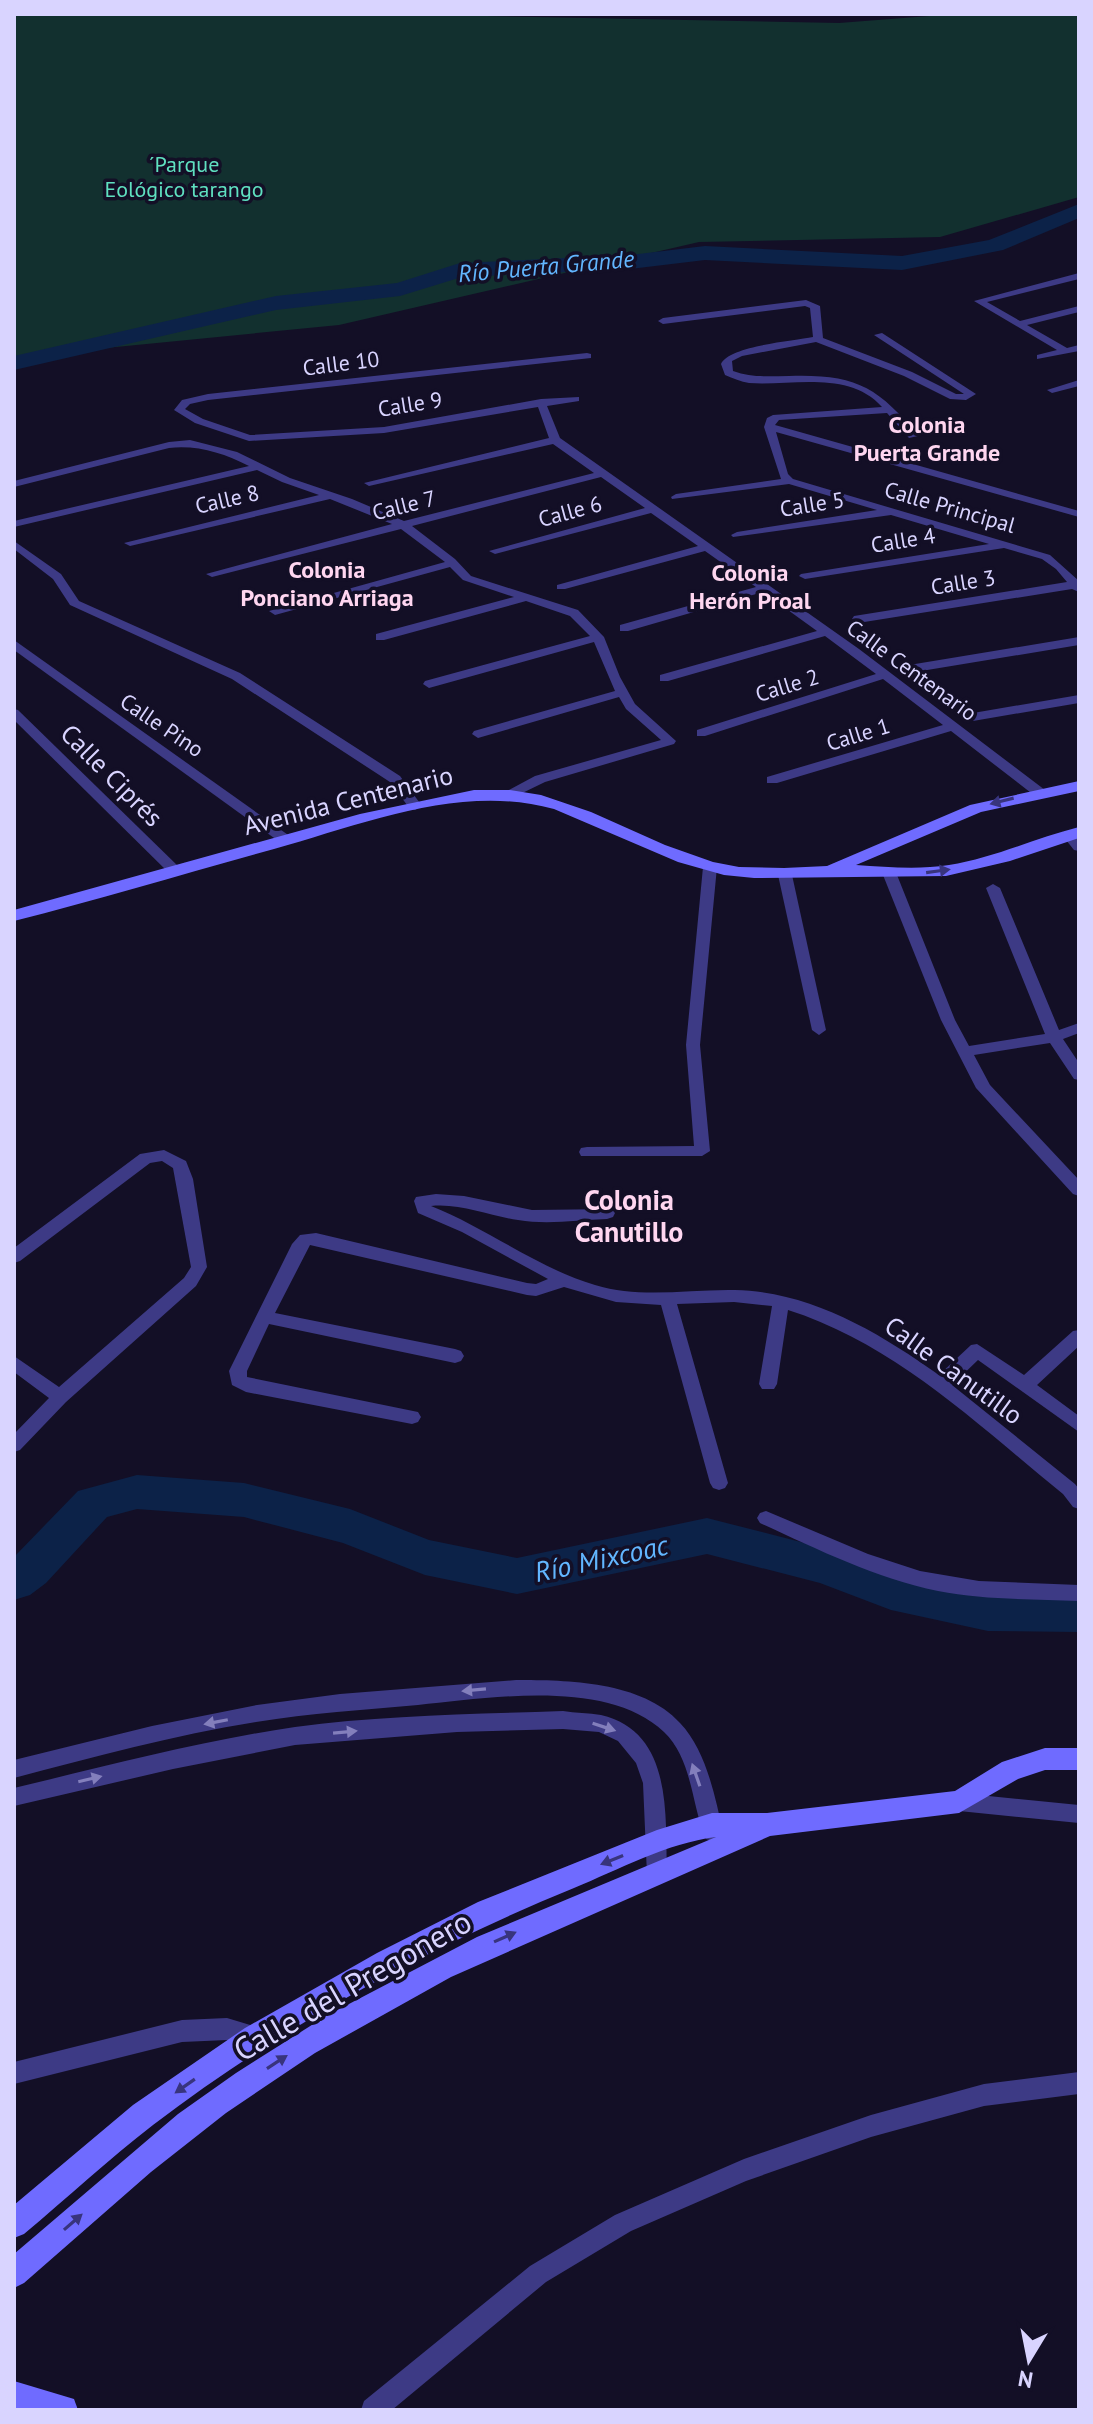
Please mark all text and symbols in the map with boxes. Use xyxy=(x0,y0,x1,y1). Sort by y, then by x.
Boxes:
park label: ´Parque Eológico tarango xyxy=(105,150,264,203)
water label: Río Puerta Grande xyxy=(457,243,635,289)
street label: Calle 10 xyxy=(301,344,381,382)
street label: Calle 9 xyxy=(376,385,444,423)
district label: Colonia Puerta Grande xyxy=(854,409,1000,468)
street label: Calle Principal xyxy=(881,475,1019,539)
street label: Calle 8 xyxy=(192,478,262,520)
street label: Calle 7 xyxy=(369,484,439,526)
street label: Calle 5 xyxy=(778,485,846,523)
street label: Calle 6 xyxy=(535,489,605,533)
street label: Calle 4 xyxy=(869,521,937,559)
district label: Colonia Ponciano Arriaga xyxy=(240,554,414,613)
district label: Colonia Herón Proal xyxy=(689,557,812,616)
street label: Calle 3 xyxy=(929,563,997,601)
street label: Calle Centenario xyxy=(841,613,983,727)
street label: Calle 2 xyxy=(752,662,822,708)
street label: Calle Pino xyxy=(115,687,209,763)
street label: Calle 1 xyxy=(823,711,893,757)
street label: Calle Ciprés xyxy=(54,717,170,833)
street label: Avenida Centenario xyxy=(240,758,456,842)
one-way arrow xyxy=(990,795,1015,808)
one-way arrow xyxy=(926,865,951,878)
district label: Colonia Canutillo xyxy=(575,1181,683,1250)
street label: Calle Canutillo xyxy=(878,1309,1030,1431)
water label: Río Mixcoac xyxy=(531,1526,672,1590)
one-way arrow xyxy=(461,1684,486,1697)
one-way arrow xyxy=(204,1717,229,1729)
one-way arrow xyxy=(592,1721,616,1734)
one-way arrow xyxy=(333,1725,358,1738)
one-way arrow xyxy=(689,1762,702,1786)
one-way arrow xyxy=(78,1773,103,1785)
one-way arrow xyxy=(600,1854,624,1867)
street label: Calle del Pregonero xyxy=(225,1900,479,2070)
one-way arrow xyxy=(494,1930,517,1944)
one-way arrow xyxy=(267,2054,288,2069)
one-way arrow xyxy=(175,2078,196,2093)
one-way arrow xyxy=(62,2214,82,2231)
north arrow xyxy=(989,2320,1069,2400)
text: N xyxy=(1016,2365,1035,2395)

